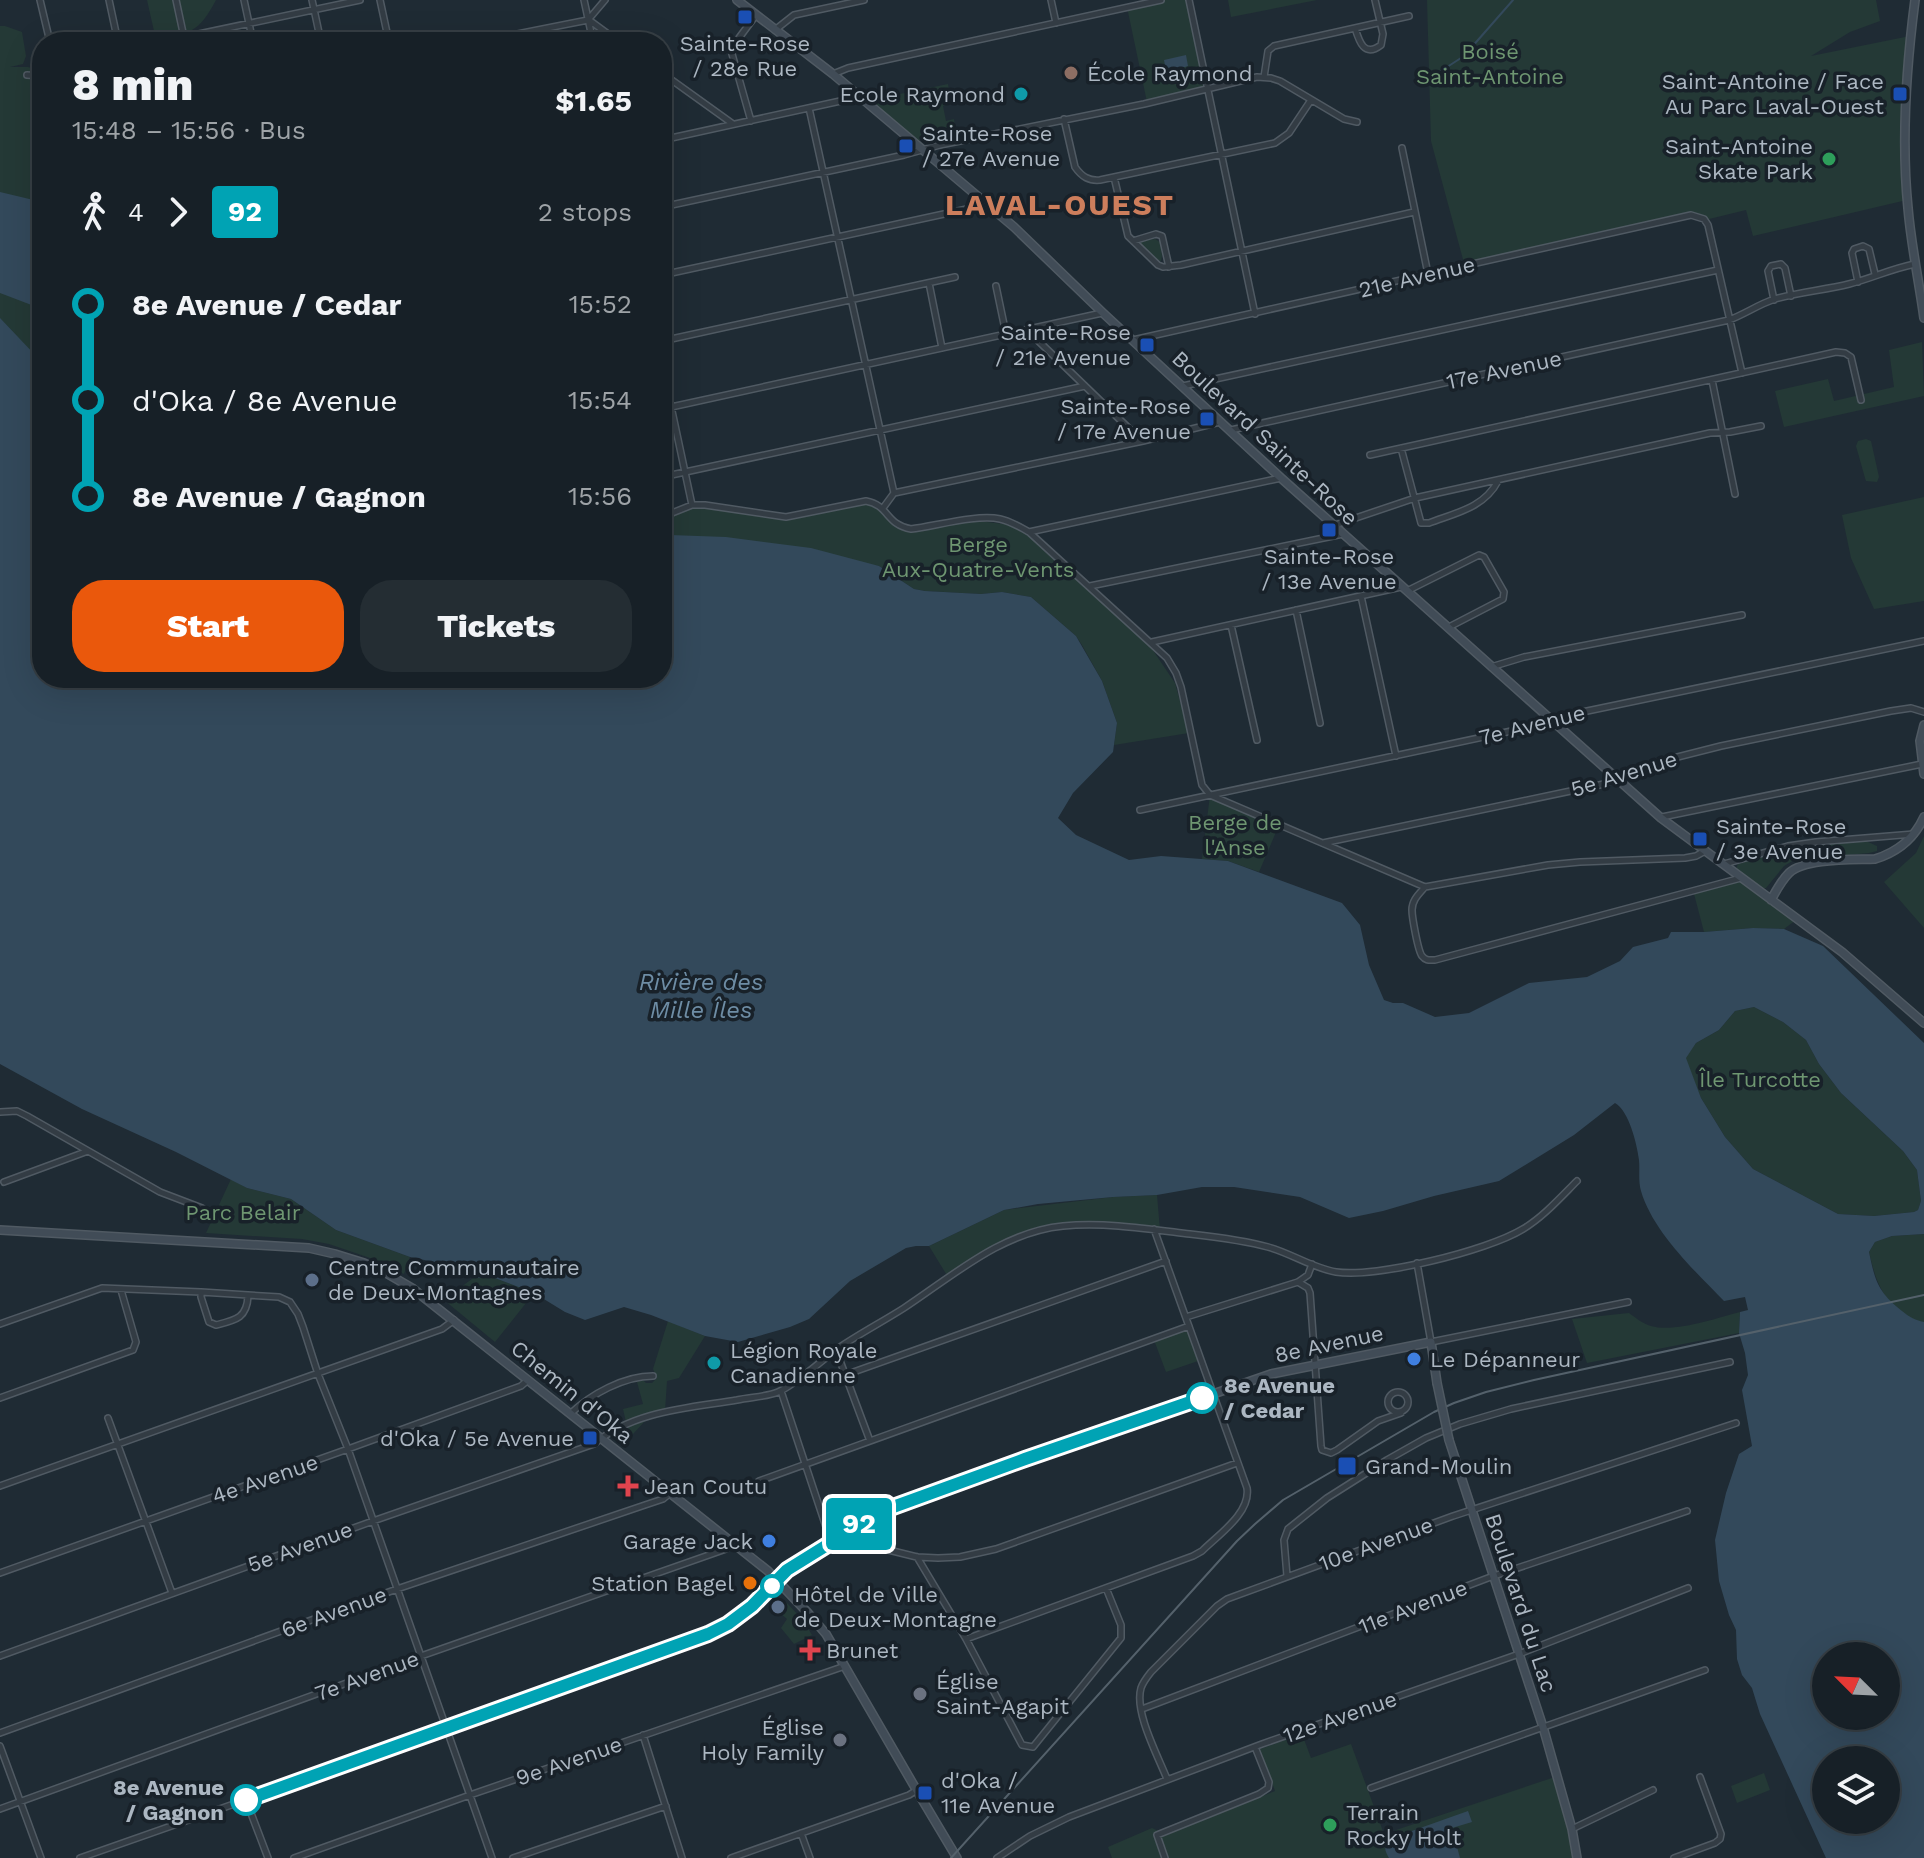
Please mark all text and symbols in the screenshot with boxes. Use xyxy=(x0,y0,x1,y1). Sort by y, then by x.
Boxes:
marker: Sainte-Rose / 28e Rue xyxy=(736,8,754,26)
place label: Sainte-Rose / 28e Rue xyxy=(680,31,810,81)
park label: Boisé Saint-Antoine xyxy=(1416,39,1564,89)
text: 8 min xyxy=(72,59,193,111)
place label: École Raymond xyxy=(1087,61,1252,86)
marker: École Raymond xyxy=(1062,64,1080,82)
place label: Saint-Antoine / Face Au Parc Laval-Ouest xyxy=(1662,69,1884,119)
place label: Ecole Raymond xyxy=(840,82,1005,107)
text: $1.65 xyxy=(555,83,632,118)
marker: Ecole Raymond xyxy=(1012,85,1030,103)
marker: Saint-Antoine / Face Au Parc Laval-Ouest xyxy=(1891,85,1909,103)
text: 15:48 – 15:56 · Bus xyxy=(72,115,306,145)
place label: Sainte-Rose / 27e Avenue xyxy=(922,121,1060,171)
place label: Saint-Antoine Skate Park xyxy=(1665,134,1813,184)
marker: Sainte-Rose / 27e Avenue xyxy=(897,137,915,155)
marker: Saint-Antoine Skate Park xyxy=(1820,150,1838,168)
district label: LAVAL-OUEST xyxy=(945,187,1175,222)
icon: walk xyxy=(72,190,116,234)
icon: forward xyxy=(156,190,200,234)
text: 92 xyxy=(228,195,262,228)
text: 4 xyxy=(128,197,144,227)
text: 2 stops xyxy=(538,197,632,227)
street label: 21e Avenue xyxy=(1356,251,1478,303)
text: 8e Avenue / Cedar xyxy=(132,287,401,322)
text: 15:52 xyxy=(569,289,632,319)
place label: Sainte-Rose / 21e Avenue xyxy=(995,320,1131,370)
marker: Sainte-Rose / 21e Avenue xyxy=(1138,336,1156,354)
street label: Boulevard Sainte-Rose xyxy=(1167,346,1363,530)
street label: 17e Avenue xyxy=(1444,346,1564,394)
text: d'Oka / 8e Avenue xyxy=(132,383,398,418)
text: 15:54 xyxy=(568,385,632,415)
place label: Sainte-Rose / 17e Avenue xyxy=(1057,394,1191,444)
marker: Sainte-Rose / 17e Avenue xyxy=(1198,410,1216,428)
text: 8e Avenue / Gagnon xyxy=(132,479,426,514)
text: 15:56 xyxy=(568,481,632,511)
marker: Sainte-Rose / 13e Avenue xyxy=(1320,521,1338,539)
park label: Berge Aux-Quatre-Vents xyxy=(882,532,1074,582)
place label: Sainte-Rose / 13e Avenue xyxy=(1261,544,1397,594)
button: Start xyxy=(72,580,344,672)
button: Tickets xyxy=(360,580,632,672)
street label: 7e Avenue xyxy=(1476,700,1588,750)
street label: 5e Avenue xyxy=(1568,746,1680,802)
park label: Berge de l'Anse xyxy=(1188,810,1282,860)
place label: Sainte-Rose / 3e Avenue xyxy=(1716,814,1847,864)
marker: Sainte-Rose / 3e Avenue xyxy=(1691,830,1709,848)
water label: Rivière des Mille Îles xyxy=(639,968,763,1024)
park label: Île Turcotte xyxy=(1698,1067,1821,1092)
park label: Parc Belair xyxy=(185,1200,301,1225)
place label: Centre Communautaire de Deux-Montagnes xyxy=(328,1255,580,1305)
marker: Centre Communautaire de Deux-Montagnes xyxy=(303,1271,321,1289)
street label: 8e Avenue xyxy=(1272,1320,1386,1368)
street label: Chemin d'Oka xyxy=(506,1335,638,1449)
place label: Légion Royale Canadienne xyxy=(730,1338,877,1388)
place label: Le Dépanneur xyxy=(1430,1347,1580,1372)
marker: Le Dépanneur xyxy=(1405,1350,1423,1368)
marker: Légion Royale Canadienne xyxy=(705,1354,723,1372)
place label: 8e Avenue / Cedar xyxy=(1224,1373,1335,1423)
marker: 8e Avenue / Cedar xyxy=(1187,1383,1217,1413)
place label: d'Oka / 5e Avenue xyxy=(380,1426,574,1451)
marker: d'Oka / 5e Avenue xyxy=(581,1429,599,1447)
street label: 4e Avenue xyxy=(209,1449,321,1509)
place label: Grand-Moulin xyxy=(1365,1454,1512,1479)
marker: Grand-Moulin xyxy=(1336,1455,1358,1477)
place label: Jean Coutu xyxy=(644,1474,767,1499)
marker: Jean Coutu xyxy=(619,1477,637,1495)
line badge: 92 xyxy=(823,1498,895,1550)
text: 92 xyxy=(842,1507,876,1540)
street label: Boulevard du Lac xyxy=(1480,1510,1562,1696)
street label: 10e Avenue xyxy=(1316,1512,1436,1576)
street label: 5e Avenue xyxy=(244,1516,356,1578)
place label: Garage Jack xyxy=(623,1529,753,1554)
marker: Garage Jack xyxy=(760,1532,778,1550)
place label: Station Bagel xyxy=(591,1571,734,1596)
marker: Station Bagel xyxy=(741,1574,759,1592)
unlabelled marker xyxy=(761,1575,783,1597)
street label: 11e Avenue xyxy=(1355,1575,1471,1639)
street label: 6e Avenue xyxy=(278,1581,390,1643)
place label: Hôtel de Ville de Deux-Montagne xyxy=(794,1582,997,1632)
marker: Hôtel de Ville de Deux-Montagne xyxy=(769,1598,787,1616)
place label: Brunet xyxy=(826,1638,898,1663)
marker: Brunet xyxy=(801,1641,819,1659)
north arrow xyxy=(1812,1642,1900,1730)
map controls xyxy=(1812,1642,1900,1834)
street label: 7e Avenue xyxy=(312,1646,422,1706)
place label: Église Saint-Agapit xyxy=(936,1669,1069,1719)
marker: Église Saint-Agapit xyxy=(911,1685,929,1703)
street label: 12e Avenue xyxy=(1280,1686,1400,1748)
place label: Église Holy Family xyxy=(701,1715,825,1765)
street label: 9e Avenue xyxy=(513,1731,625,1791)
marker: Église Holy Family xyxy=(831,1731,849,1749)
button: layers xyxy=(1812,1746,1900,1834)
place label: d'Oka / 11e Avenue xyxy=(941,1768,1055,1818)
place label: 8e Avenue / Gagnon xyxy=(113,1775,224,1825)
marker: d'Oka / 11e Avenue xyxy=(916,1784,934,1802)
marker: 8e Avenue / Gagnon xyxy=(231,1785,261,1815)
place label: Terrain Rocky Holt xyxy=(1346,1800,1461,1850)
marker: Terrain Rocky Holt xyxy=(1321,1816,1339,1834)

